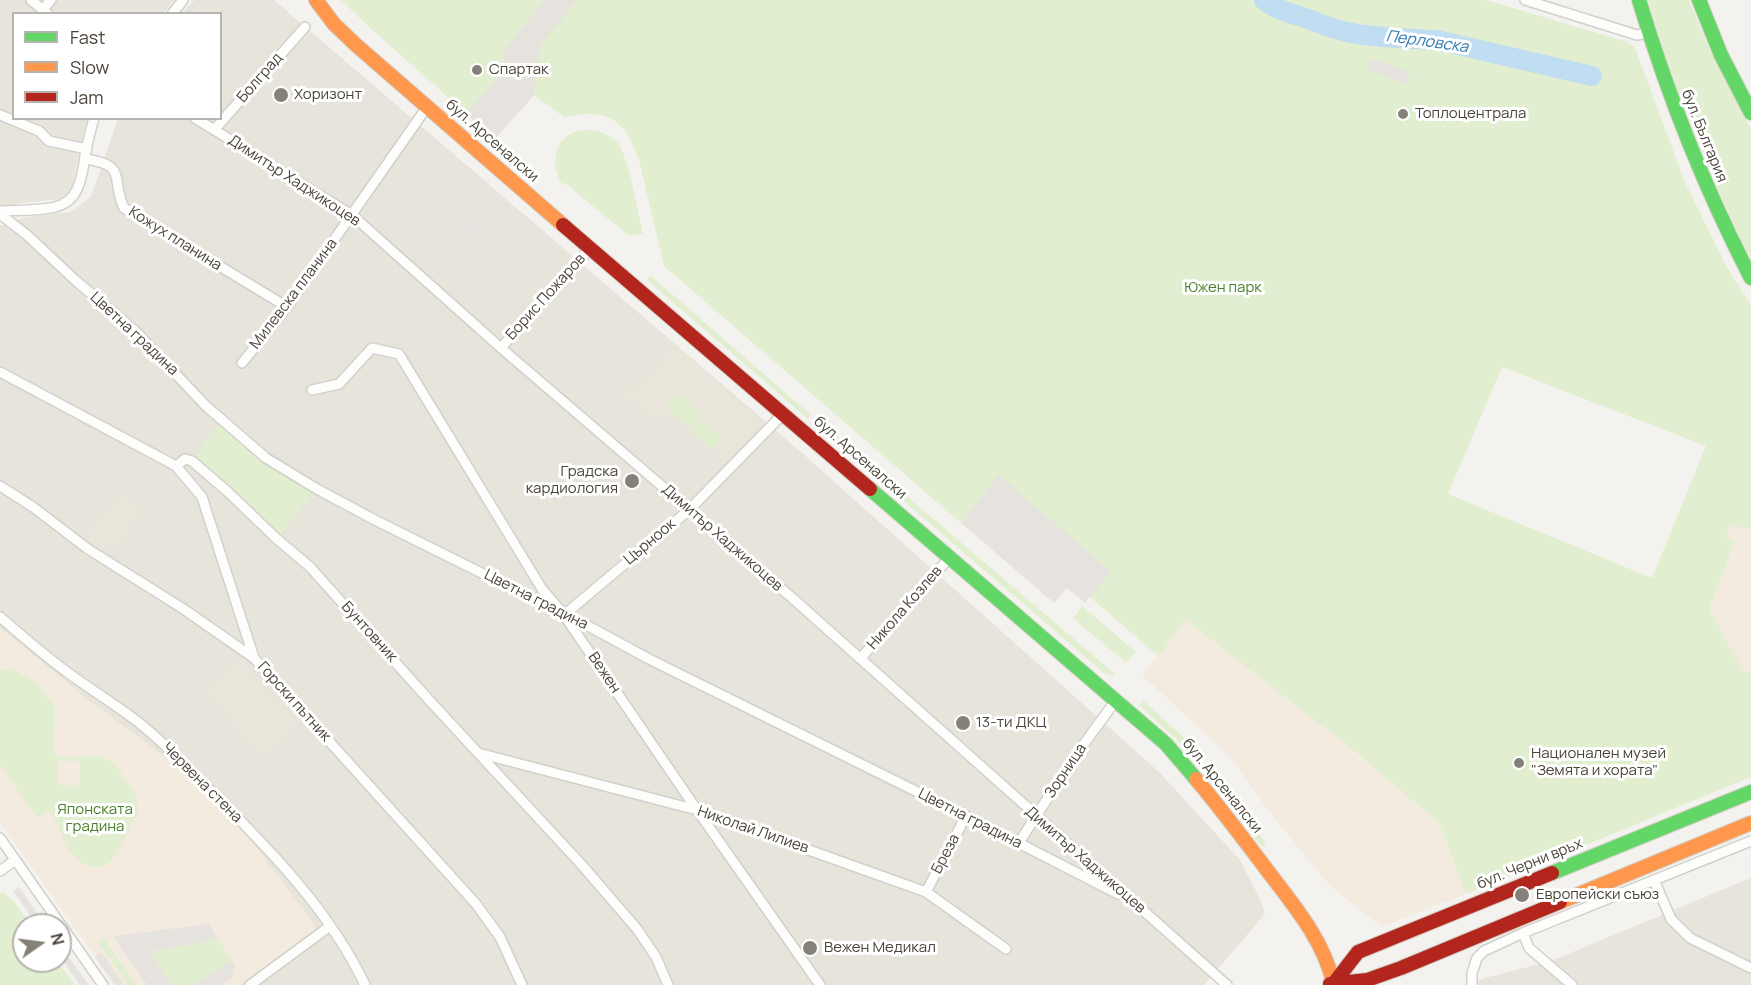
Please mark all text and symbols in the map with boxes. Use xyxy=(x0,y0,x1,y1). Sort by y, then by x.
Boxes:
legend xyxy=(12,12,222,120)
text: Fast xyxy=(70,25,105,49)
water label: Перловска xyxy=(1385,27,1469,57)
street label: Болград xyxy=(234,50,286,106)
text: Slow xyxy=(70,55,109,79)
place label: Спартак xyxy=(489,61,549,79)
marker: Спартак xyxy=(470,63,484,77)
text: Jam xyxy=(70,85,104,109)
marker: Хоризонт xyxy=(272,86,290,104)
place label: Хоризонт xyxy=(294,86,362,104)
street label: бул. България xyxy=(1677,87,1731,185)
street label: бул. Арсеналски xyxy=(442,96,542,186)
place label: Топлоцентрала xyxy=(1415,105,1526,123)
marker: Топлоцентрала xyxy=(1396,107,1410,121)
street label: Димитър Хаджикоцев xyxy=(225,132,363,230)
street label: Кожух планина xyxy=(125,203,225,275)
street label: Милевска планина xyxy=(247,235,341,353)
street label: Борис Пожаров xyxy=(502,250,590,344)
park label: Южен парк xyxy=(1184,279,1262,297)
street label: Цветна градина xyxy=(86,288,182,380)
street label: бул. Арсеналски xyxy=(810,413,910,503)
place label: Градска кардиология xyxy=(526,463,618,498)
marker: Градска кардиология xyxy=(623,472,641,490)
street label: Димитър Хаджикоцев xyxy=(658,481,786,595)
street label: Църноок xyxy=(620,515,680,569)
street label: Никола Козлев xyxy=(864,562,946,654)
street label: Цветна градина xyxy=(481,566,591,634)
street label: Бунтовник xyxy=(337,598,401,666)
street label: Вежен xyxy=(584,649,624,697)
street label: Горски пътник xyxy=(253,658,335,746)
marker: 13-ти ДКЦ xyxy=(954,714,972,732)
place label: 13-ти ДКЦ xyxy=(976,714,1046,732)
street label: бул. Арсеналски xyxy=(1178,735,1266,837)
street label: Червена стена xyxy=(158,739,246,827)
street label: Зорница xyxy=(1041,740,1091,802)
place label: Национален музей "Земята и хората" xyxy=(1531,745,1666,780)
marker: Национален музей "Земята и хората" xyxy=(1512,756,1526,770)
street label: Цветна градина xyxy=(915,785,1025,853)
park label: Японската градина xyxy=(57,801,133,836)
street label: Николай Лилиев xyxy=(695,803,811,857)
street label: Димитър Хаджикоцев xyxy=(1021,803,1149,917)
street label: Бреза xyxy=(928,831,964,877)
street label: бул. Черни връх xyxy=(1475,835,1585,893)
marker: Европейски съюз xyxy=(1513,886,1531,904)
place label: Европейски съюз xyxy=(1536,886,1659,904)
north arrow xyxy=(12,913,72,973)
text: N xyxy=(45,931,70,947)
marker: Вежен Медикал xyxy=(801,939,819,957)
place label: Вежен Медикал xyxy=(824,939,936,957)

